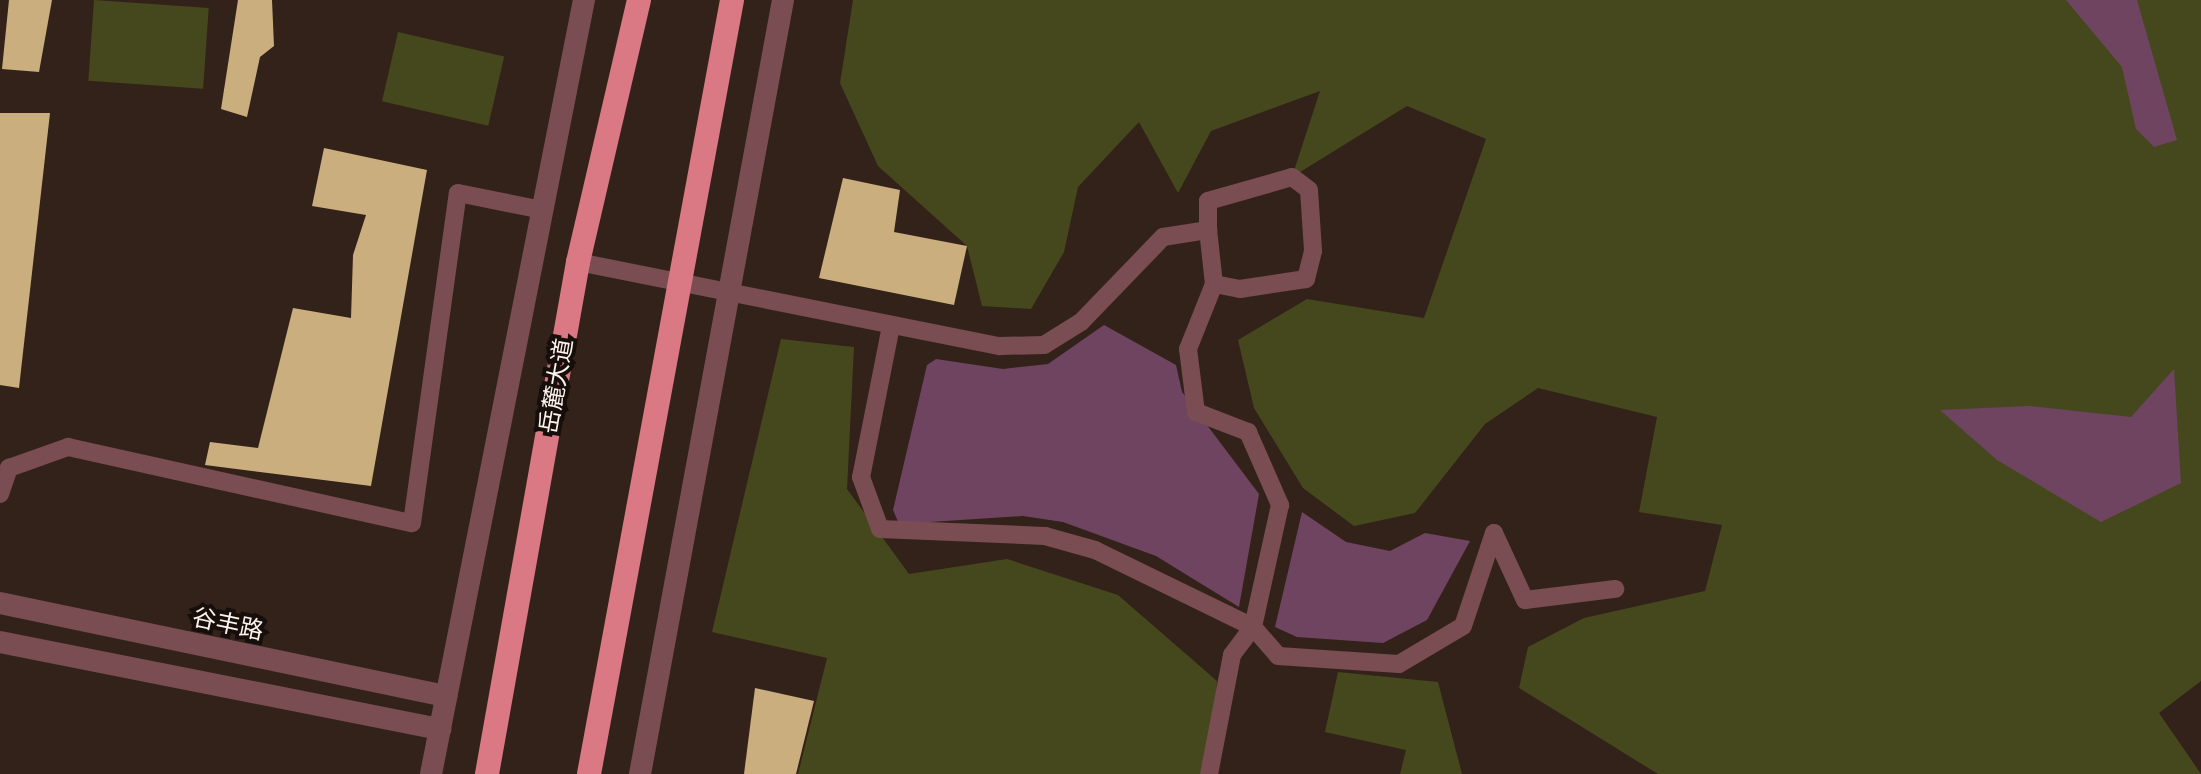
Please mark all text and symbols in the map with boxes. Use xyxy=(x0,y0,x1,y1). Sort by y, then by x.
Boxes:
street label: 岳麓大道 xyxy=(533,336,579,436)
street label: 谷丰路 xyxy=(190,602,266,646)

